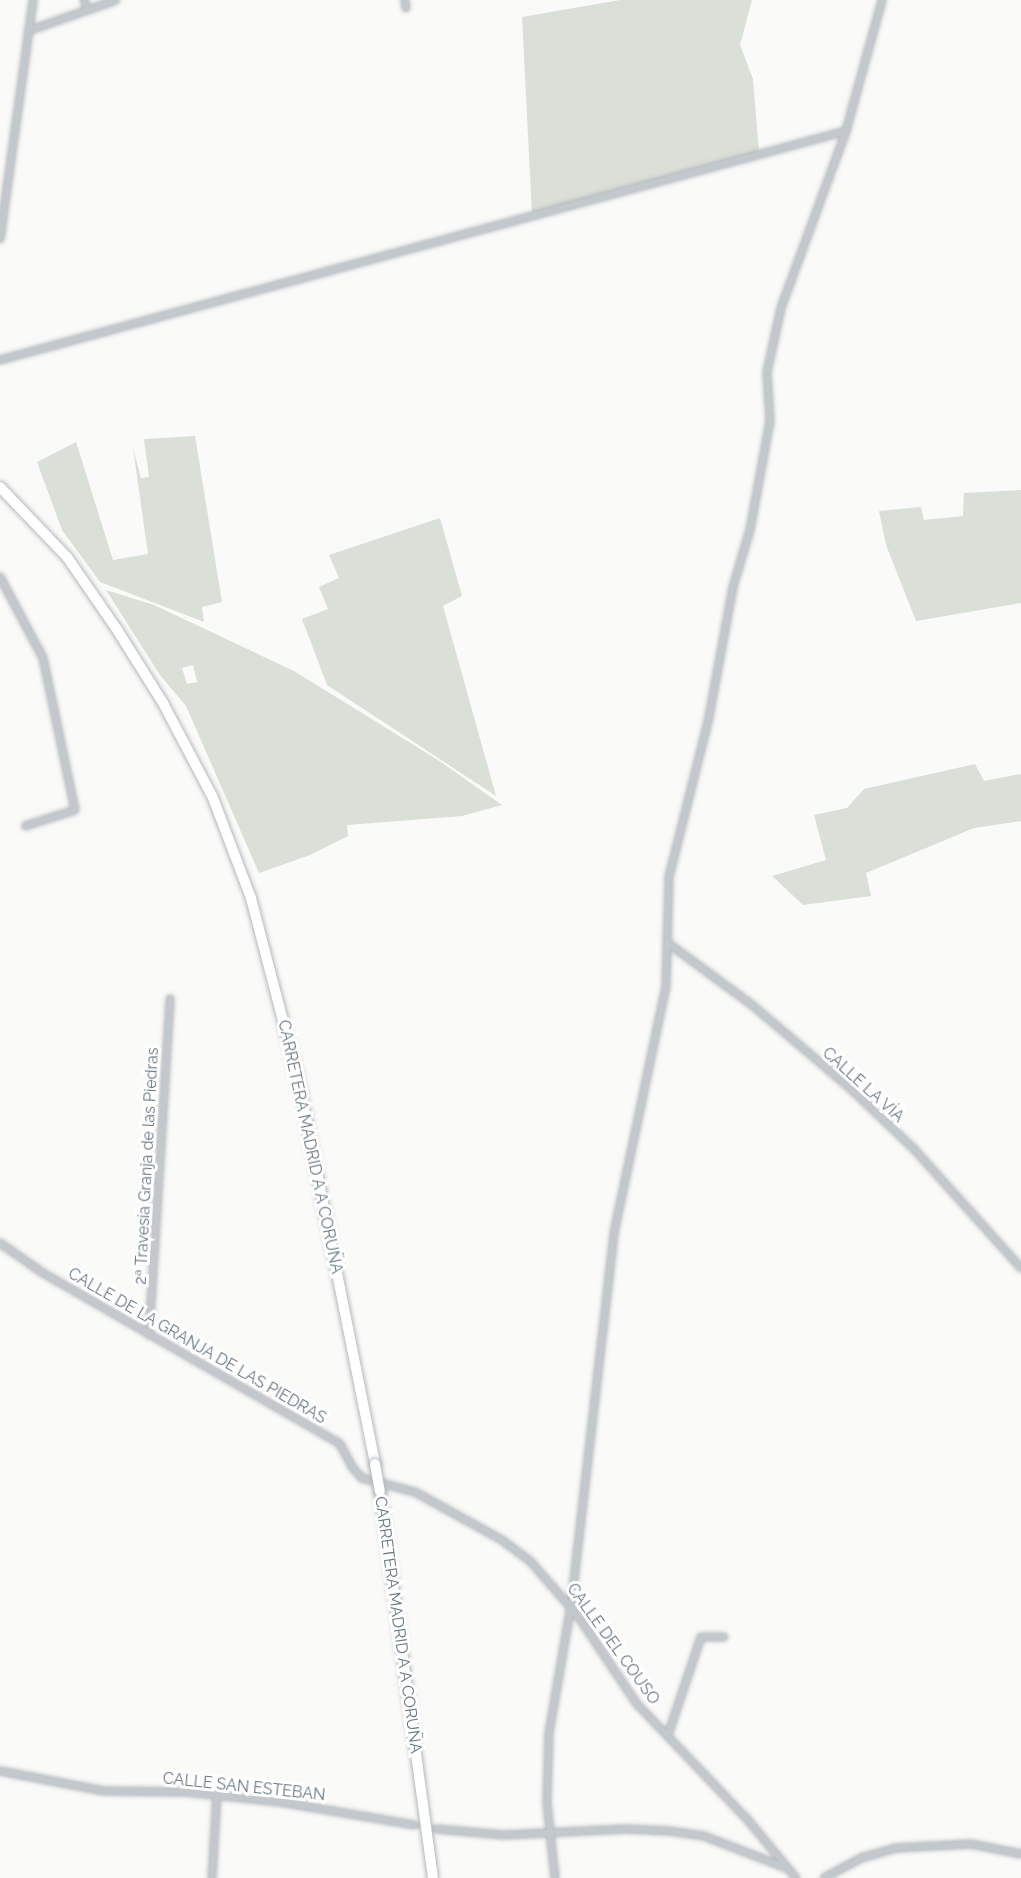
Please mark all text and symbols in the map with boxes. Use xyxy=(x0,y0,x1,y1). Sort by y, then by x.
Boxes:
street label: CARRETERA MADRID A A CORUÑA xyxy=(273,1017,347,1277)
street label: CALLE LA VÍA xyxy=(818,1043,908,1127)
street label: 2ª Travesía Granja de las Piedras xyxy=(131,1047,163,1285)
street label: CALLE DE LA GRANJA DE LAS PIEDRAS xyxy=(64,1264,330,1428)
street label: CARRETERA MADRID A A CORUÑA xyxy=(370,1494,426,1756)
street label: CALLE DEL COUSO xyxy=(563,1580,663,1708)
street label: CALLE SAN ESTEBAN xyxy=(162,1769,326,1805)

